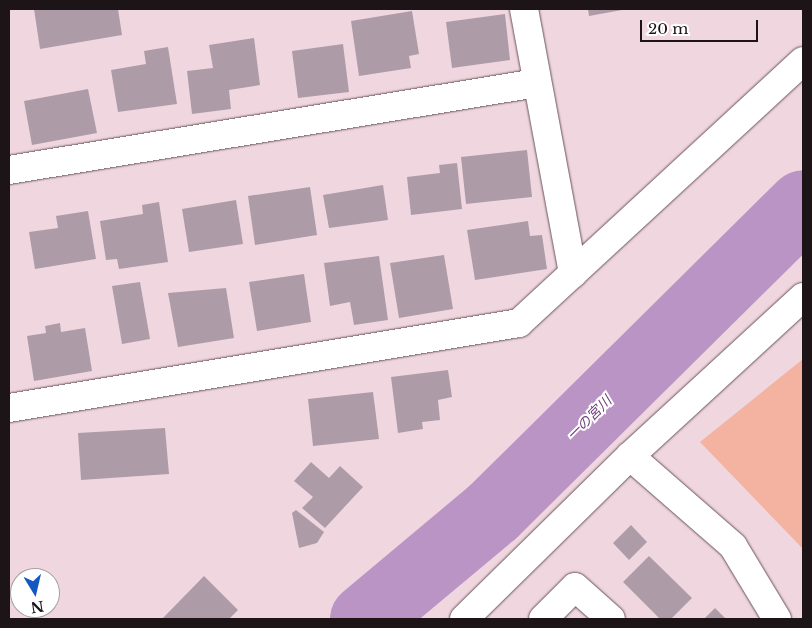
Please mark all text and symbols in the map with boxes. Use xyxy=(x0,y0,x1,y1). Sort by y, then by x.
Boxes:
scale bar xyxy=(642,10,760,42)
text: 20 m xyxy=(648,19,688,38)
water label: 一の宮川 xyxy=(563,392,615,444)
north arrow xyxy=(10,568,60,618)
text: N xyxy=(29,597,45,617)

